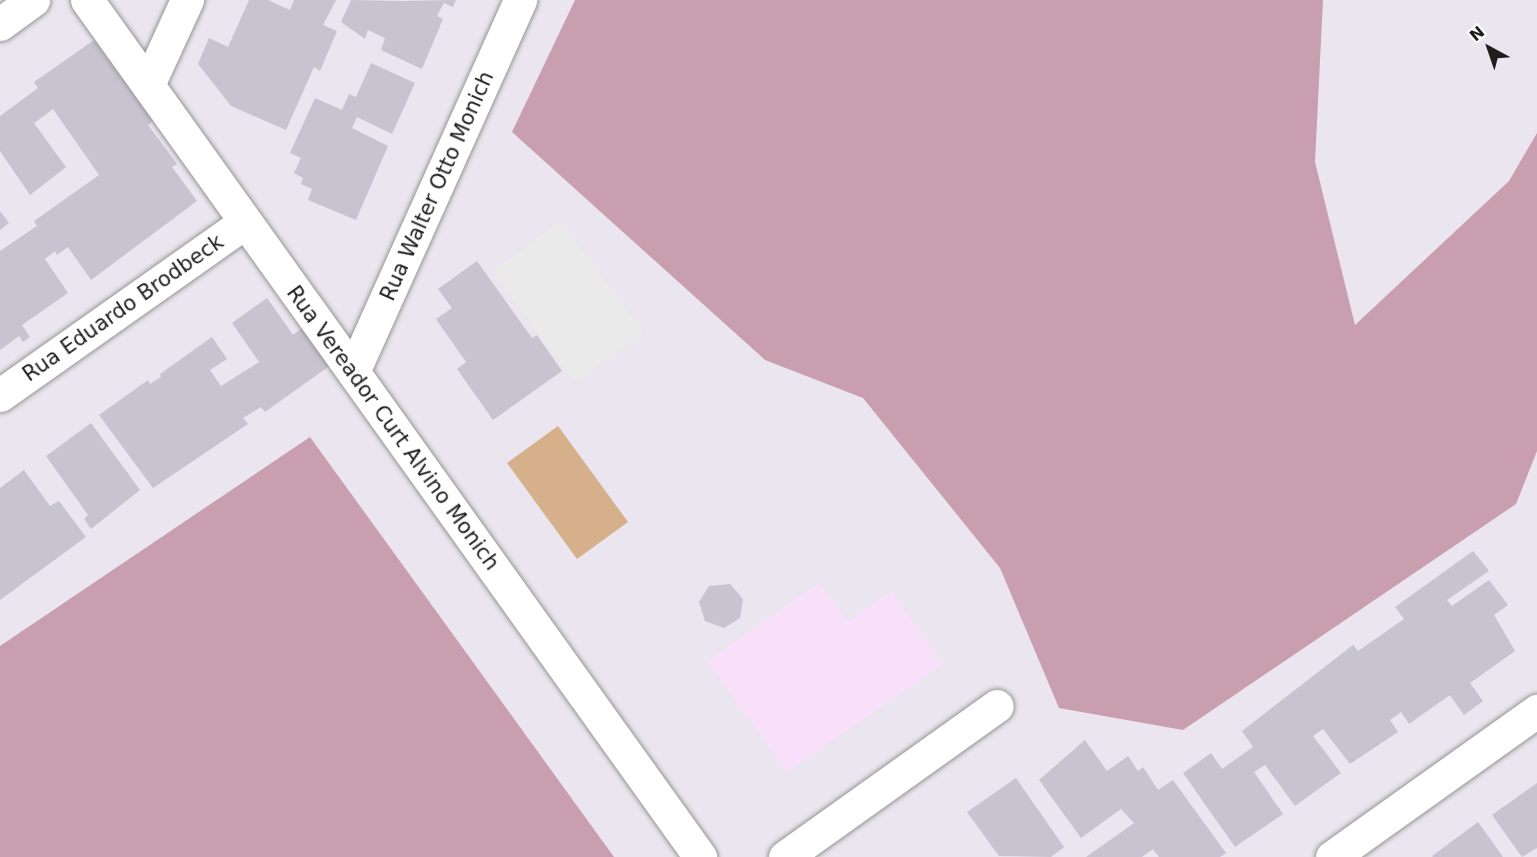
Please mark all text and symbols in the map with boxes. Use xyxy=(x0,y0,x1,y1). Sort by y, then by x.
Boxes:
north arrow xyxy=(1459,18,1519,78)
text: N xyxy=(1466,22,1488,45)
street label: Rua Walter Otto Monich xyxy=(375,67,499,305)
street label: Rua Eduardo Brodbeck xyxy=(18,229,228,387)
street label: Rua Vereador Curt Alvino Monich xyxy=(281,281,505,575)

